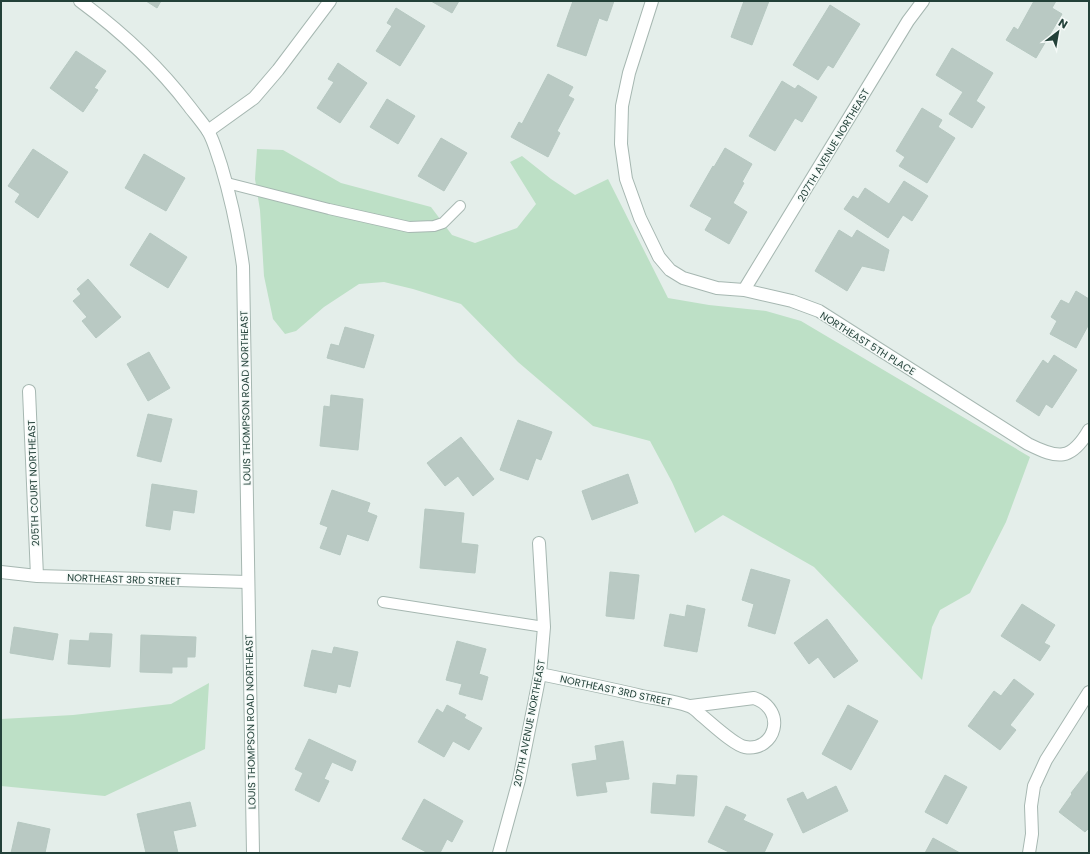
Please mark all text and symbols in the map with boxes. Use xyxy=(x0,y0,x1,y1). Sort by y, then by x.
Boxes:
north arrow xyxy=(1038,12,1078,52)
text: N xyxy=(1055,14,1071,32)
street label: 207TH AVENUE NORTHEAST xyxy=(794,86,873,204)
street label: NORTHEAST 5TH PLACE xyxy=(817,308,918,379)
street label: LOUIS THOMPSON ROAD NORTHEAST xyxy=(236,310,255,486)
street label: 205TH COURT NORTHEAST xyxy=(24,419,43,546)
street label: NORTHEAST 3RD STREET xyxy=(67,570,182,589)
street label: LOUIS THOMPSON ROAD NORTHEAST xyxy=(241,634,260,810)
street label: 207TH AVENUE NORTHEAST xyxy=(510,658,549,788)
street label: NORTHEAST 3RD STREET xyxy=(559,671,674,710)

